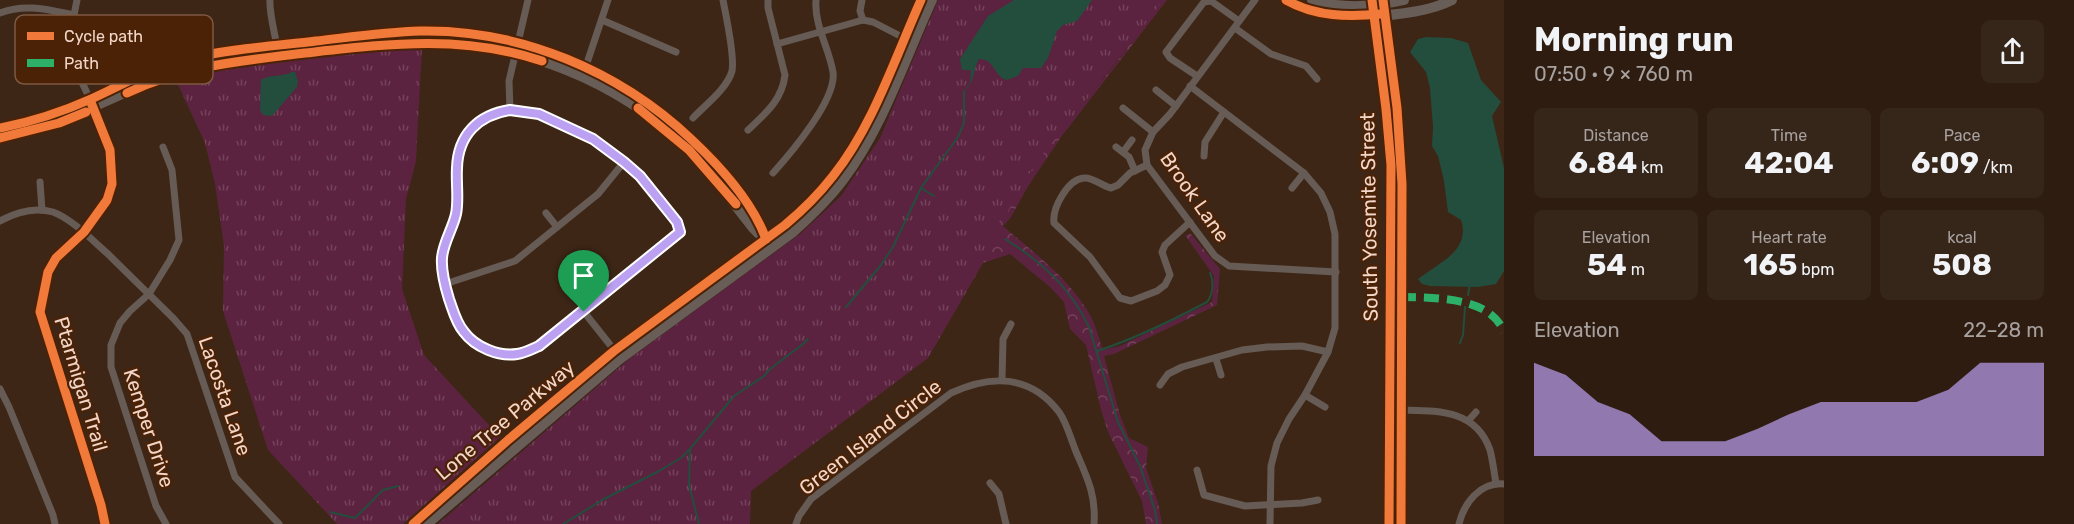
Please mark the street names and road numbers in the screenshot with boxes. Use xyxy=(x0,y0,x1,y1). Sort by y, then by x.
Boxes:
street label: South Yosemite Street xyxy=(1355,112,1383,322)
street label: Brook Lane xyxy=(1155,147,1235,247)
street label: Ptarmigan Trail xyxy=(49,314,113,454)
street label: Lacosta Lane xyxy=(193,333,257,459)
street label: Lone Tree Parkway xyxy=(431,355,579,485)
street label: Kemper Drive xyxy=(118,365,180,491)
street label: Green Island Circle xyxy=(794,374,946,500)

